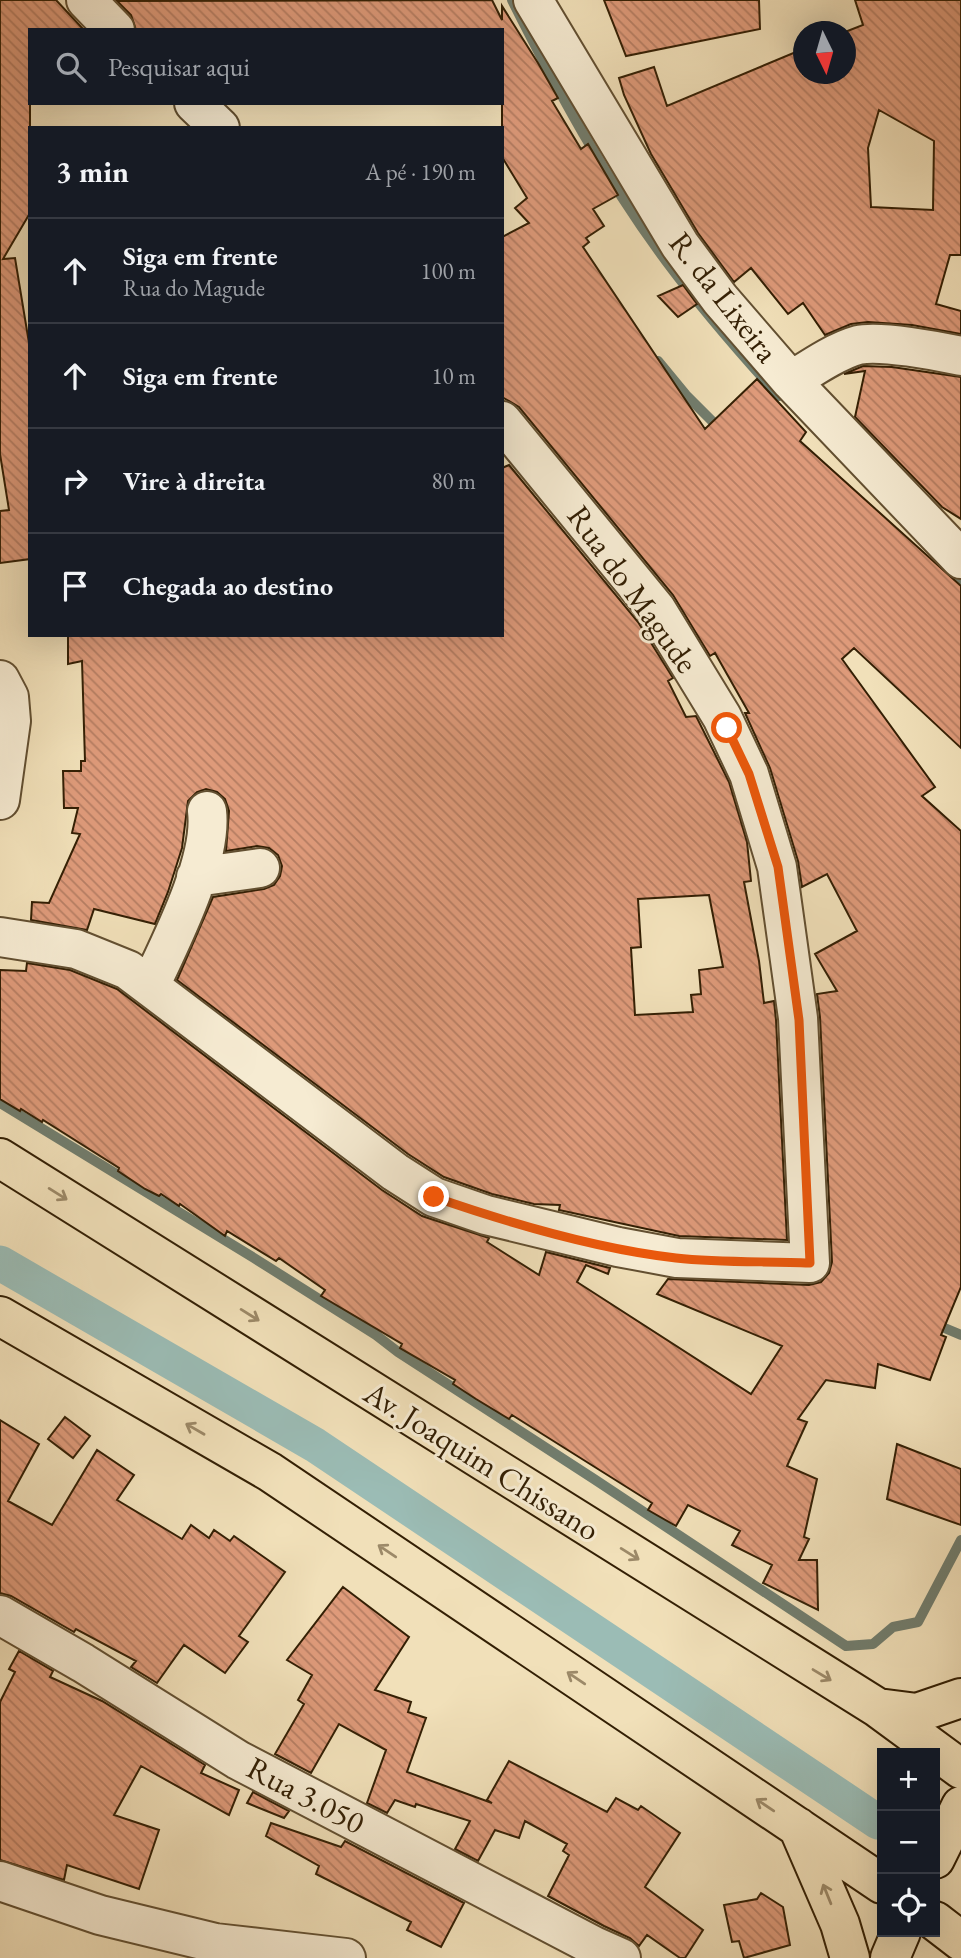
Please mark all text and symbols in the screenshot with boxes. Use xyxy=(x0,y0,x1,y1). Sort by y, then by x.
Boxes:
north arrow xyxy=(793,21,856,84)
search box xyxy=(28,28,504,105)
icon: search xyxy=(52,48,90,86)
text: Pesquisar aqui xyxy=(108,50,250,84)
text: 3 min xyxy=(56,152,129,191)
text: A pé · 190 m xyxy=(365,157,476,187)
street label: R. da Lixeira xyxy=(660,223,788,371)
text: Siga em frente xyxy=(123,239,278,273)
icon: ahead xyxy=(56,252,94,290)
text: 100 m xyxy=(420,256,476,286)
text: Rua do Magude xyxy=(123,273,265,303)
icon: ahead xyxy=(56,357,94,395)
text: Siga em frente xyxy=(123,359,278,393)
text: 10 m xyxy=(431,361,476,391)
icon: right xyxy=(56,462,94,500)
text: Vire à direita xyxy=(123,464,265,498)
text: 80 m xyxy=(431,466,476,496)
street label: Rua do Magude xyxy=(558,497,708,681)
icon: arrive xyxy=(56,567,94,605)
text: Chegada ao destino xyxy=(123,569,333,603)
route start xyxy=(711,712,742,743)
route end xyxy=(418,1181,449,1212)
one-way arrow xyxy=(47,1188,67,1202)
one-way arrow xyxy=(240,1309,260,1323)
street label: Av. Joaquim Chissano xyxy=(355,1371,608,1550)
one-way arrow xyxy=(185,1422,206,1435)
one-way arrow xyxy=(378,1544,397,1558)
one-way arrow xyxy=(619,1547,639,1561)
one-way arrow xyxy=(812,1668,832,1682)
one-way arrow xyxy=(567,1671,586,1685)
street label: Rua 3.050 xyxy=(240,1746,372,1844)
map controls xyxy=(877,1748,940,1937)
button: + xyxy=(877,1748,940,1811)
one-way arrow xyxy=(755,1798,775,1812)
button: − xyxy=(877,1811,940,1874)
button: locate xyxy=(877,1874,940,1937)
one-way arrow xyxy=(820,1883,833,1905)

